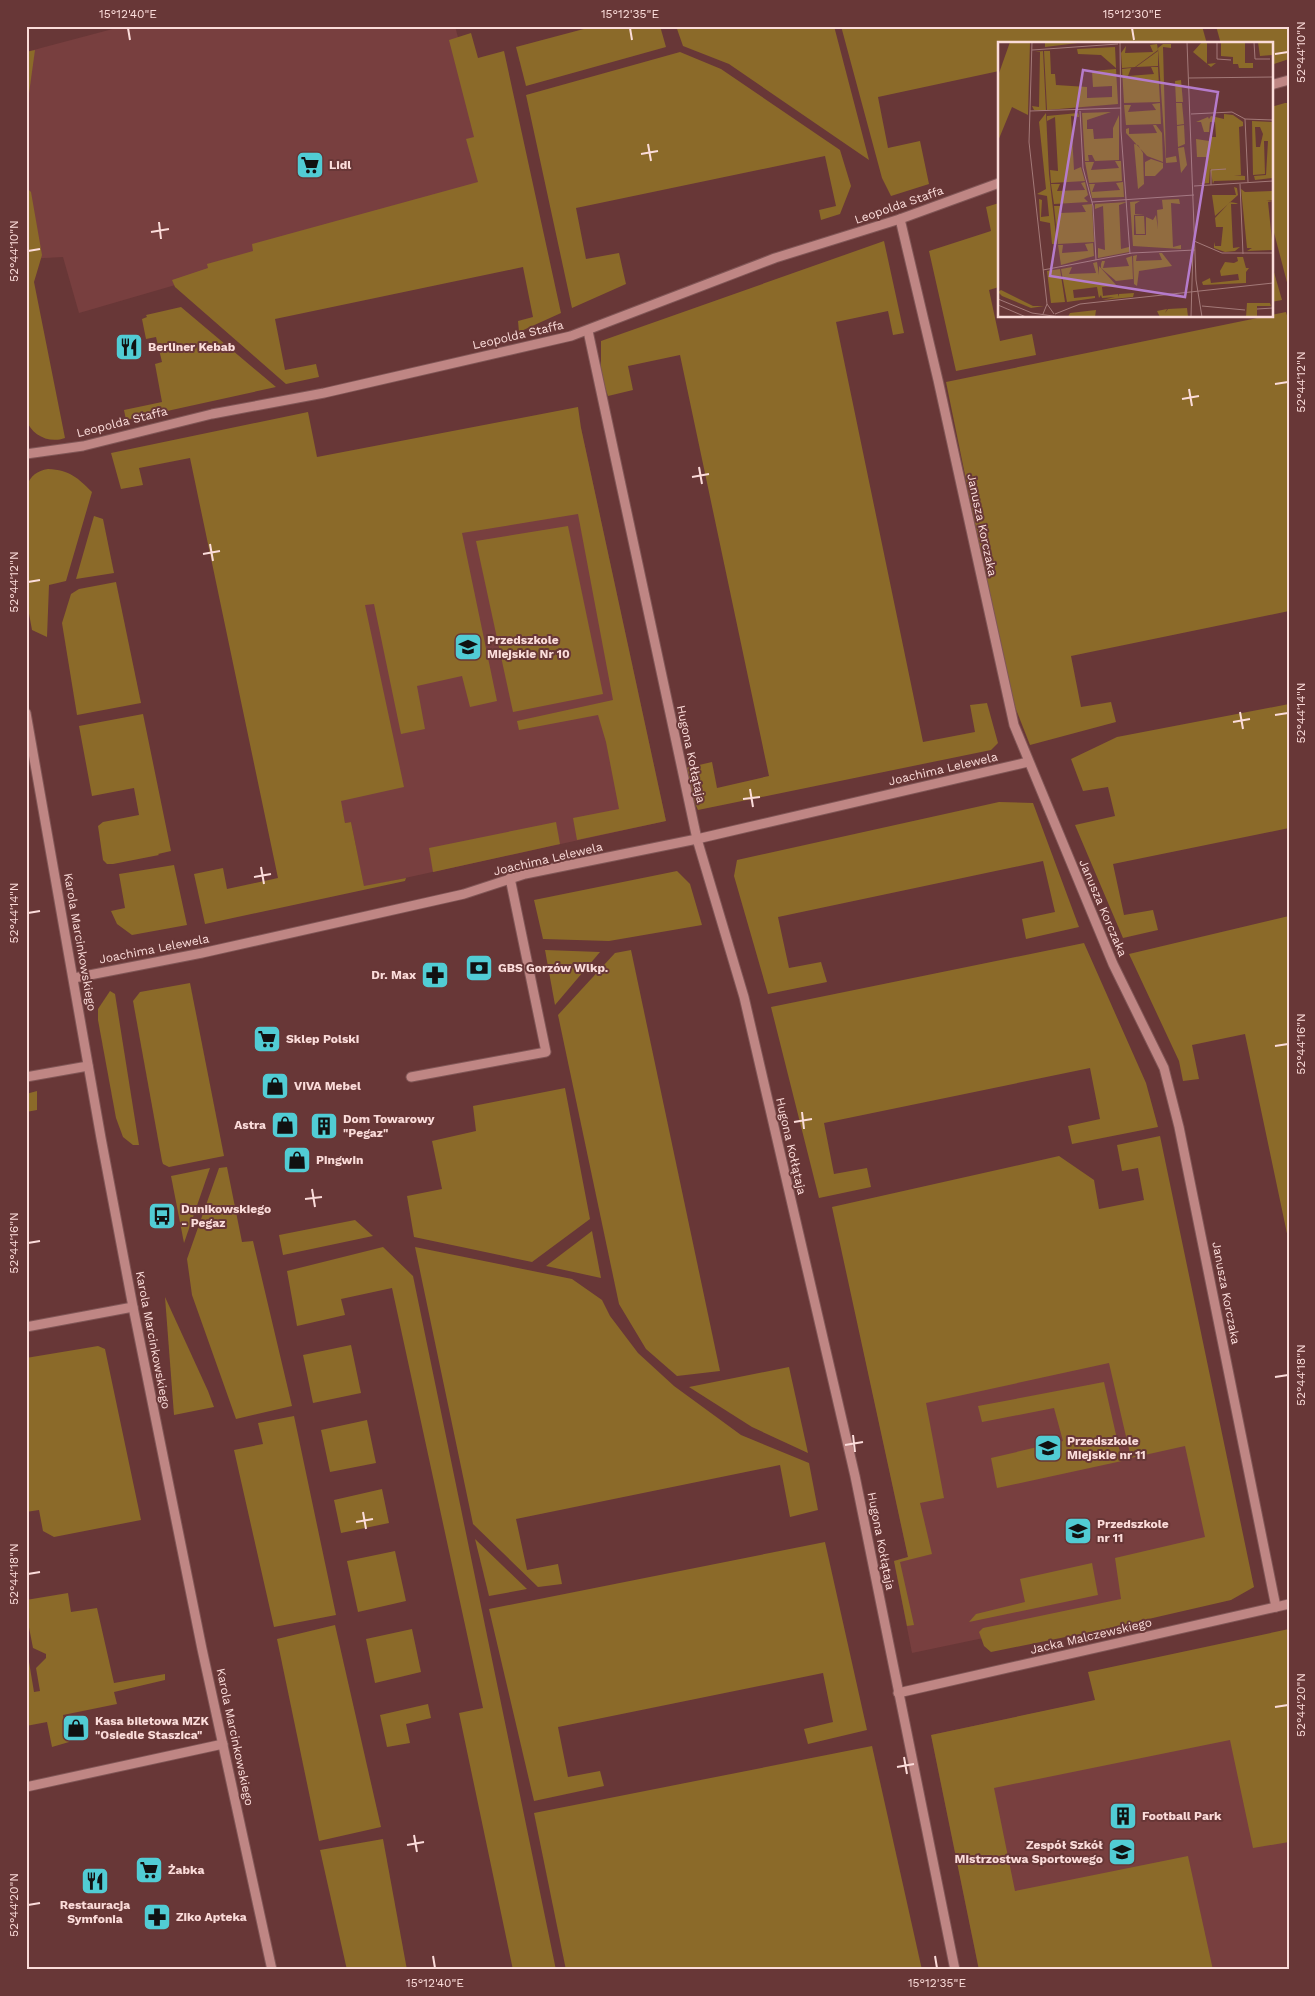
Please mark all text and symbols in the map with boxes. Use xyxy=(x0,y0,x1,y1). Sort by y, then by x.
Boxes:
text: 15°12'40"E xyxy=(99,7,157,21)
text: 15°12'35"E xyxy=(601,7,659,21)
text: 15°12'30"E xyxy=(1103,7,1162,21)
text: 52°44'10"N xyxy=(1294,21,1308,83)
inset map xyxy=(998,42,1272,318)
supermarket icon: Lidl xyxy=(295,150,325,180)
place label: Lidl xyxy=(329,158,351,172)
street label: Leopolda Staffa xyxy=(853,183,945,227)
text: 52°44'10"N xyxy=(7,220,21,282)
street label: Leopolda Staffa xyxy=(471,318,565,352)
restaurant icon: Berliner Kebab xyxy=(114,332,144,362)
place label: Berliner Kebab xyxy=(148,340,236,354)
text: 52°44'12"N xyxy=(1294,351,1308,413)
street label: Leopolda Staffa xyxy=(75,404,169,440)
street label: Janusza Korczaka xyxy=(964,473,1000,578)
text: 52°44'12"N xyxy=(7,551,21,613)
school or university icon: Przedszkole Miejskie Nr 10 xyxy=(453,632,483,662)
place label: Przedszkole Miejskie Nr 10 xyxy=(487,633,570,661)
text: 52°44'14"N xyxy=(1294,682,1308,744)
street label: Hugona Kołłątaja xyxy=(674,704,708,804)
street label: Joachima Lelewela xyxy=(887,750,999,788)
street label: Joachima Lelewela xyxy=(492,840,604,878)
street label: Janusza Korczaka xyxy=(1076,857,1130,959)
street label: Karola Marcinkowskiego xyxy=(61,872,99,1012)
text: 52°44'14"N xyxy=(7,882,21,944)
street label: Joachima Lelewela xyxy=(98,931,210,967)
bank icon: GBS Gorzów Wlkp. xyxy=(464,953,494,983)
pharmacy icon: Dr. Max xyxy=(420,960,450,990)
place label: GBS Gorzów Wlkp. xyxy=(498,961,608,975)
place label: Dr. Max xyxy=(371,968,416,982)
text: 52°44'16"N xyxy=(1294,1013,1308,1075)
supermarket icon: Sklep Polski xyxy=(252,1024,282,1054)
place label: Sklep Polski xyxy=(286,1032,359,1046)
shop icon: VIVA Mebel xyxy=(260,1071,290,1101)
place label: VIVA Mebel xyxy=(294,1079,361,1093)
street label: Hugona Kołłątaja xyxy=(773,1096,809,1196)
shop icon: Astra xyxy=(270,1110,300,1140)
building icon: Dom Towarowy "Pegaz" xyxy=(309,1111,339,1141)
place label: Dom Towarowy "Pegaz" xyxy=(343,1112,435,1140)
place label: Astra xyxy=(234,1118,266,1132)
shop icon: Pingwin xyxy=(282,1145,312,1175)
place label: Pingwin xyxy=(316,1153,363,1167)
bus stop icon: Dunikowskiego - Pegaz xyxy=(147,1201,177,1231)
place label: Dunikowskiego - Pegaz xyxy=(181,1202,271,1230)
text: 52°44'16"N xyxy=(7,1212,21,1274)
street label: Janusza Korczaka xyxy=(1209,1241,1243,1346)
street label: Karola Marcinkowskiego xyxy=(133,1270,173,1410)
text: 52°44'18"N xyxy=(1294,1344,1308,1406)
school or university icon: Przedszkole Miejskie nr 11 xyxy=(1033,1433,1063,1463)
place label: Przedszkole Miejskie nr 11 xyxy=(1067,1434,1146,1462)
street label: Hugona Kołłątaja xyxy=(865,1491,897,1591)
school or university icon: Przedszkole nr 11 xyxy=(1063,1516,1093,1546)
place label: Przedszkole nr 11 xyxy=(1097,1517,1169,1545)
text: 52°44'18"N xyxy=(7,1543,21,1605)
street label: Jacka Malczewskiego xyxy=(1029,1615,1153,1657)
street label: Karola Marcinkowskiego xyxy=(214,1667,256,1807)
text: 52°44'20"N xyxy=(1294,1673,1308,1737)
shop icon: Kasa biletowa MZK "Osiedle Staszica" xyxy=(61,1713,91,1743)
place label: Kasa biletowa MZK "Osiedle Staszica" xyxy=(95,1714,209,1742)
building icon: Football Park xyxy=(1108,1801,1138,1831)
place label: Football Park xyxy=(1142,1809,1222,1823)
school or university icon: Zespół Szkół Mistrzostwa Sportowego xyxy=(1107,1837,1137,1867)
place label: Zespół Szkół Mistrzostwa Sportowego xyxy=(955,1838,1103,1866)
supermarket icon: Żabka xyxy=(134,1855,164,1885)
place label: Żabka xyxy=(168,1863,204,1877)
restaurant icon: Restauracja Symfonia xyxy=(80,1866,110,1896)
text: 52°44'20"N xyxy=(7,1873,21,1937)
place label: Restauracja Symfonia xyxy=(60,1898,130,1926)
pharmacy icon: Ziko Apteka xyxy=(142,1902,172,1932)
place label: Ziko Apteka xyxy=(176,1910,247,1924)
text: 15°12'40"E xyxy=(406,1976,464,1990)
text: 15°12'35"E xyxy=(908,1976,966,1990)

